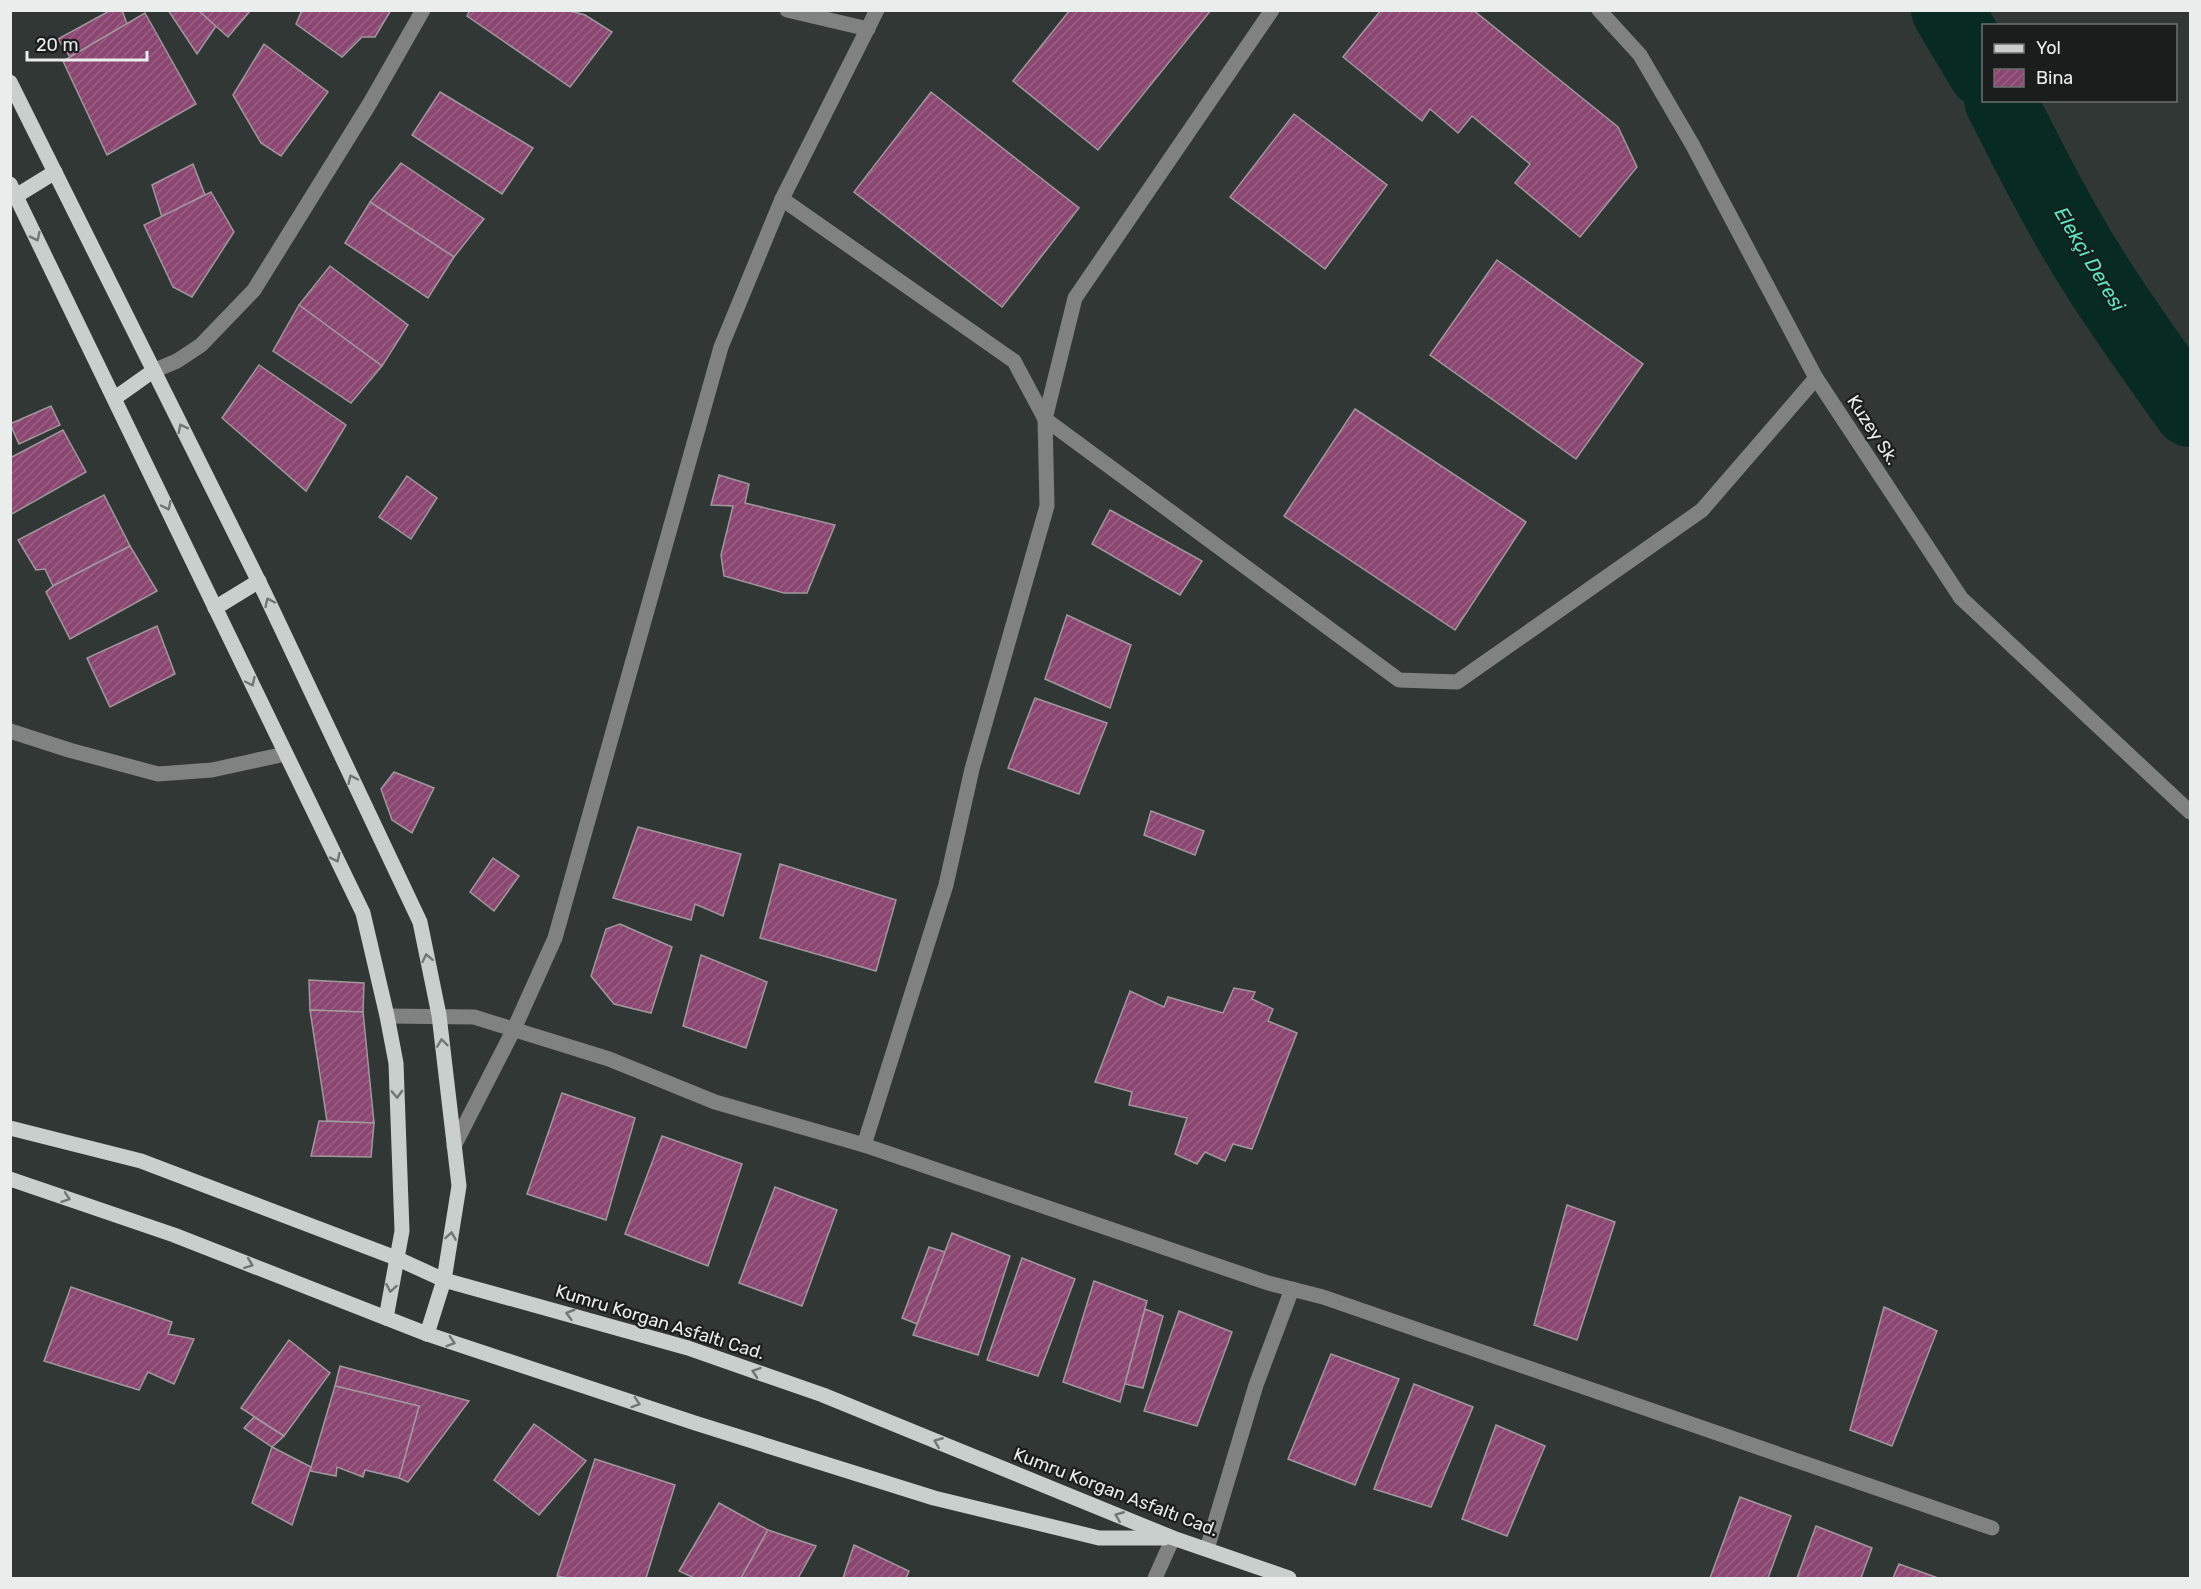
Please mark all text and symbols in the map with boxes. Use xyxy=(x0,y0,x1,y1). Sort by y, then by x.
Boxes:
scale bar xyxy=(27,24,147,62)
legend xyxy=(1982,24,2177,102)
text: 20 m xyxy=(36,34,78,56)
text: Yol xyxy=(2036,37,2061,59)
text: Bina xyxy=(2036,67,2073,89)
water label: Elekçi Deresi xyxy=(2049,202,2131,317)
one-way arrow xyxy=(28,230,40,241)
street label: Kuzey Sk. xyxy=(1842,391,1904,469)
one-way arrow xyxy=(177,423,189,434)
one-way arrow xyxy=(160,500,172,511)
one-way arrow xyxy=(265,598,277,609)
one-way arrow xyxy=(243,676,255,687)
one-way arrow xyxy=(348,774,360,785)
one-way arrow xyxy=(328,851,340,862)
one-way arrow xyxy=(421,953,434,963)
one-way arrow xyxy=(437,1039,449,1048)
one-way arrow xyxy=(390,1090,403,1099)
one-way arrow xyxy=(60,1191,71,1203)
one-way arrow xyxy=(445,1232,457,1241)
one-way arrow xyxy=(243,1257,254,1269)
street label: Kumru Korgan Asfaltı Cad. xyxy=(553,1280,767,1364)
one-way arrow xyxy=(385,1283,398,1293)
one-way arrow xyxy=(565,1309,576,1321)
one-way arrow xyxy=(445,1334,456,1347)
one-way arrow xyxy=(752,1366,762,1379)
one-way arrow xyxy=(630,1396,641,1409)
one-way arrow xyxy=(933,1437,944,1449)
street label: Kumru Korgan Asfaltı Cad. xyxy=(1011,1443,1221,1541)
one-way arrow xyxy=(1114,1511,1125,1523)

